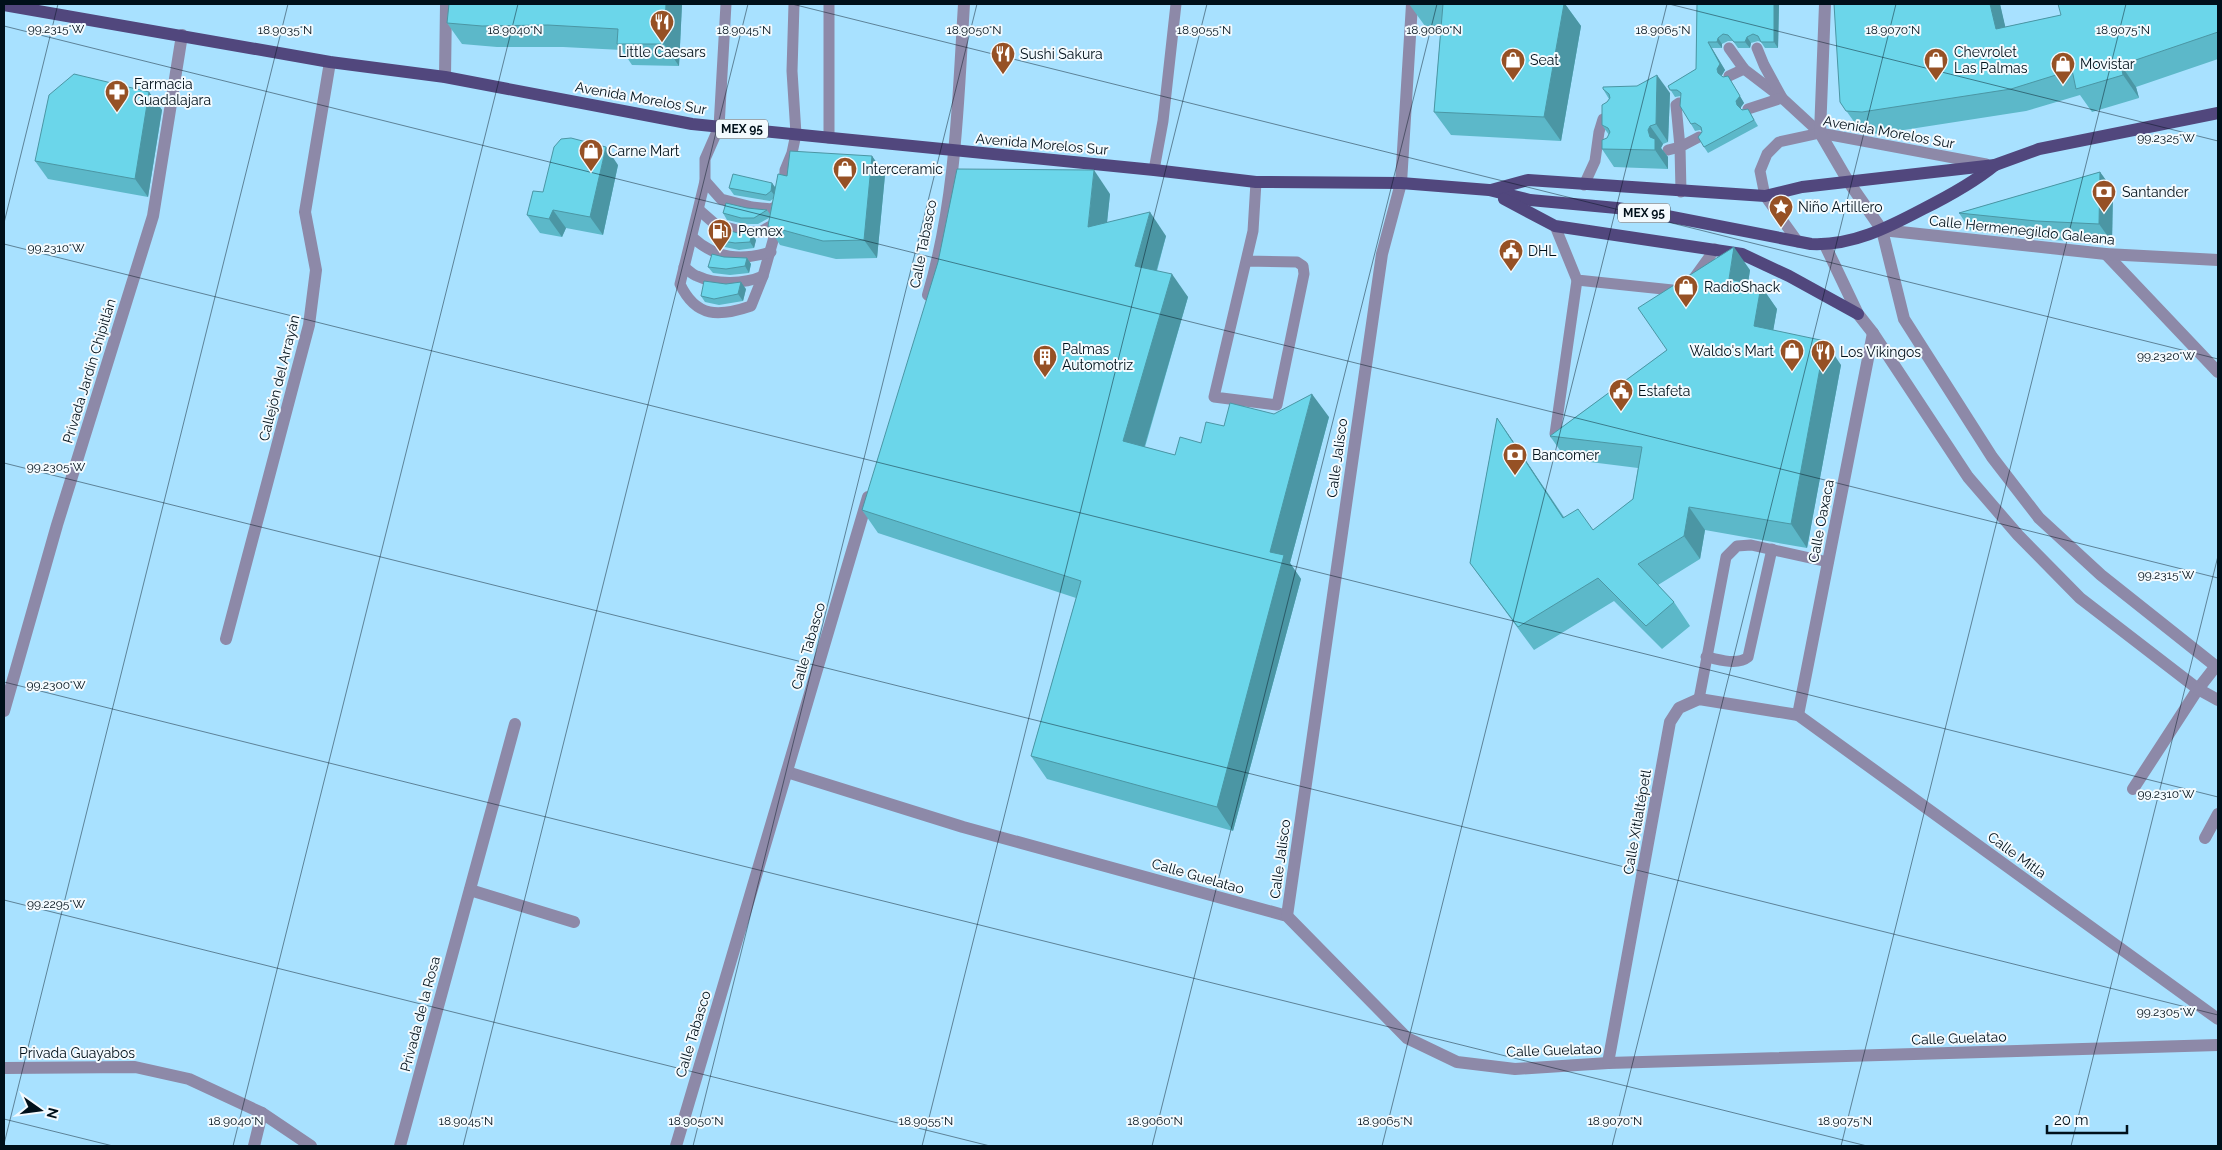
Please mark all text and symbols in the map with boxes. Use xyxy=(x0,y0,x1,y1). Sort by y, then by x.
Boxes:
restaurant icon: Little Caesars xyxy=(649,9,675,43)
text: 99.2315°W xyxy=(28,22,85,36)
text: 18.9035°N xyxy=(258,23,312,37)
text: 18.9040°N xyxy=(487,23,543,37)
text: 18.9045°N xyxy=(717,23,771,37)
text: 18.9050°N xyxy=(947,23,1002,37)
text: 18.9055°N xyxy=(1177,23,1231,37)
text: 18.9060°N xyxy=(1406,23,1462,37)
text: 18.9065°N xyxy=(1635,23,1691,37)
text: 18.9070°N xyxy=(1866,23,1920,37)
text: 18.9075°N xyxy=(2096,23,2150,37)
restaurant icon: Sushi Sakura xyxy=(990,41,1016,75)
place label: Little Caesars xyxy=(618,44,706,60)
place label: Chevrolet Las Palmas xyxy=(1954,44,2028,76)
place label: Sushi Sakura xyxy=(1020,46,1103,62)
shop icon: Seat xyxy=(1500,47,1526,81)
shop icon: Chevrolet Las Palmas xyxy=(1923,47,1949,81)
shop icon: Movistar xyxy=(2050,51,2076,85)
place label: Seat xyxy=(1530,52,1559,68)
place label: Movistar xyxy=(2080,56,2135,72)
place label: Farmacia Guadalajara xyxy=(134,76,211,108)
pharmacy icon: Farmacia Guadalajara xyxy=(104,79,130,113)
street label: Avenida Morelos Sur xyxy=(574,79,708,117)
street label: Avenida Morelos Sur xyxy=(1822,113,1956,151)
road number: MEX 95 xyxy=(716,120,768,138)
street label: Avenida Morelos Sur xyxy=(975,130,1109,158)
text: 99.2325°W xyxy=(2137,131,2195,145)
shop icon: Carne Mart xyxy=(578,138,604,172)
place label: Carne Mart xyxy=(608,143,680,159)
shop icon: Interceramic xyxy=(832,156,858,190)
place label: Interceramic xyxy=(862,161,943,177)
bank icon: Santander xyxy=(2091,179,2117,213)
place label: Santander xyxy=(2122,184,2189,200)
place icon: Niño Artillero xyxy=(1768,194,1794,228)
street label: Calle Tabasco xyxy=(907,198,939,290)
place label: Niño Artillero xyxy=(1798,199,1882,215)
road number: MEX 95 xyxy=(1618,204,1670,222)
street label: Calle Hermenegildo Galeana xyxy=(1928,212,2116,248)
fuel station icon: Pemex xyxy=(707,218,733,252)
place label: Pemex xyxy=(738,223,783,239)
public building icon: DHL xyxy=(1498,238,1524,272)
text: 99.2310°W xyxy=(28,241,85,255)
place label: DHL xyxy=(1528,243,1557,259)
shop icon: RadioShack xyxy=(1673,274,1699,308)
place label: RadioShack xyxy=(1704,279,1781,295)
street label: Privada Jardín Chipitlán xyxy=(59,297,119,445)
street label: Callejón del Arrayán xyxy=(256,313,302,443)
shop icon: Waldo's Mart xyxy=(1779,338,1805,372)
restaurant icon: Los Vikingos xyxy=(1810,339,1836,373)
place label: Palmas Automotriz xyxy=(1062,341,1133,373)
place label: Waldo's Mart xyxy=(1689,343,1774,359)
building icon: Palmas Automotriz xyxy=(1032,344,1058,378)
place label: Los Vikingos xyxy=(1840,344,1921,360)
text: 99.2320°W xyxy=(2137,349,2195,363)
public building icon: Estafeta xyxy=(1608,378,1634,412)
place label: Estafeta xyxy=(1638,383,1690,399)
street label: Calle Jalisco xyxy=(1324,417,1350,499)
bank icon: Bancomer xyxy=(1502,442,1528,476)
place label: Bancomer xyxy=(1532,447,1599,463)
text: 99.2305°W xyxy=(27,460,86,474)
street label: Calle Oaxaca xyxy=(1805,478,1837,564)
text: 99.2315°W xyxy=(2138,568,2195,582)
street label: Calle Tabasco xyxy=(788,601,828,691)
text: 99.2300°W xyxy=(26,678,86,692)
street label: Calle Xitlaltépetl xyxy=(1620,768,1654,876)
text: 99.2310°W xyxy=(2138,787,2195,801)
street label: Calle Jalisco xyxy=(1267,818,1293,900)
street label: Calle Mitla xyxy=(1985,829,2049,881)
street label: Calle Guelatao xyxy=(1150,855,1246,897)
text: 99.2295°W xyxy=(27,897,86,911)
street label: Privada de la Rosa xyxy=(397,955,443,1073)
street label: Calle Tabasco xyxy=(672,989,714,1079)
text: 99.2305°W xyxy=(2137,1005,2196,1019)
street label: Calle Guelatao xyxy=(1911,1028,2007,1048)
street label: Calle Guelatao xyxy=(1506,1040,1602,1060)
street label: Privada Guayabos xyxy=(19,1045,135,1061)
north arrow xyxy=(15,1085,65,1135)
scale bar xyxy=(2047,1102,2127,1134)
text: N xyxy=(44,1106,62,1120)
text: 20 m xyxy=(2054,1111,2089,1129)
text: 18.9040°N xyxy=(208,1114,264,1128)
text: 18.9045°N xyxy=(439,1114,493,1128)
text: 18.9050°N xyxy=(669,1114,724,1128)
text: 18.9055°N xyxy=(899,1114,953,1128)
text: 18.9060°N xyxy=(1127,1114,1183,1128)
text: 18.9065°N xyxy=(1357,1114,1413,1128)
text: 18.9070°N xyxy=(1588,1114,1642,1128)
text: 18.9075°N xyxy=(1818,1114,1872,1128)

